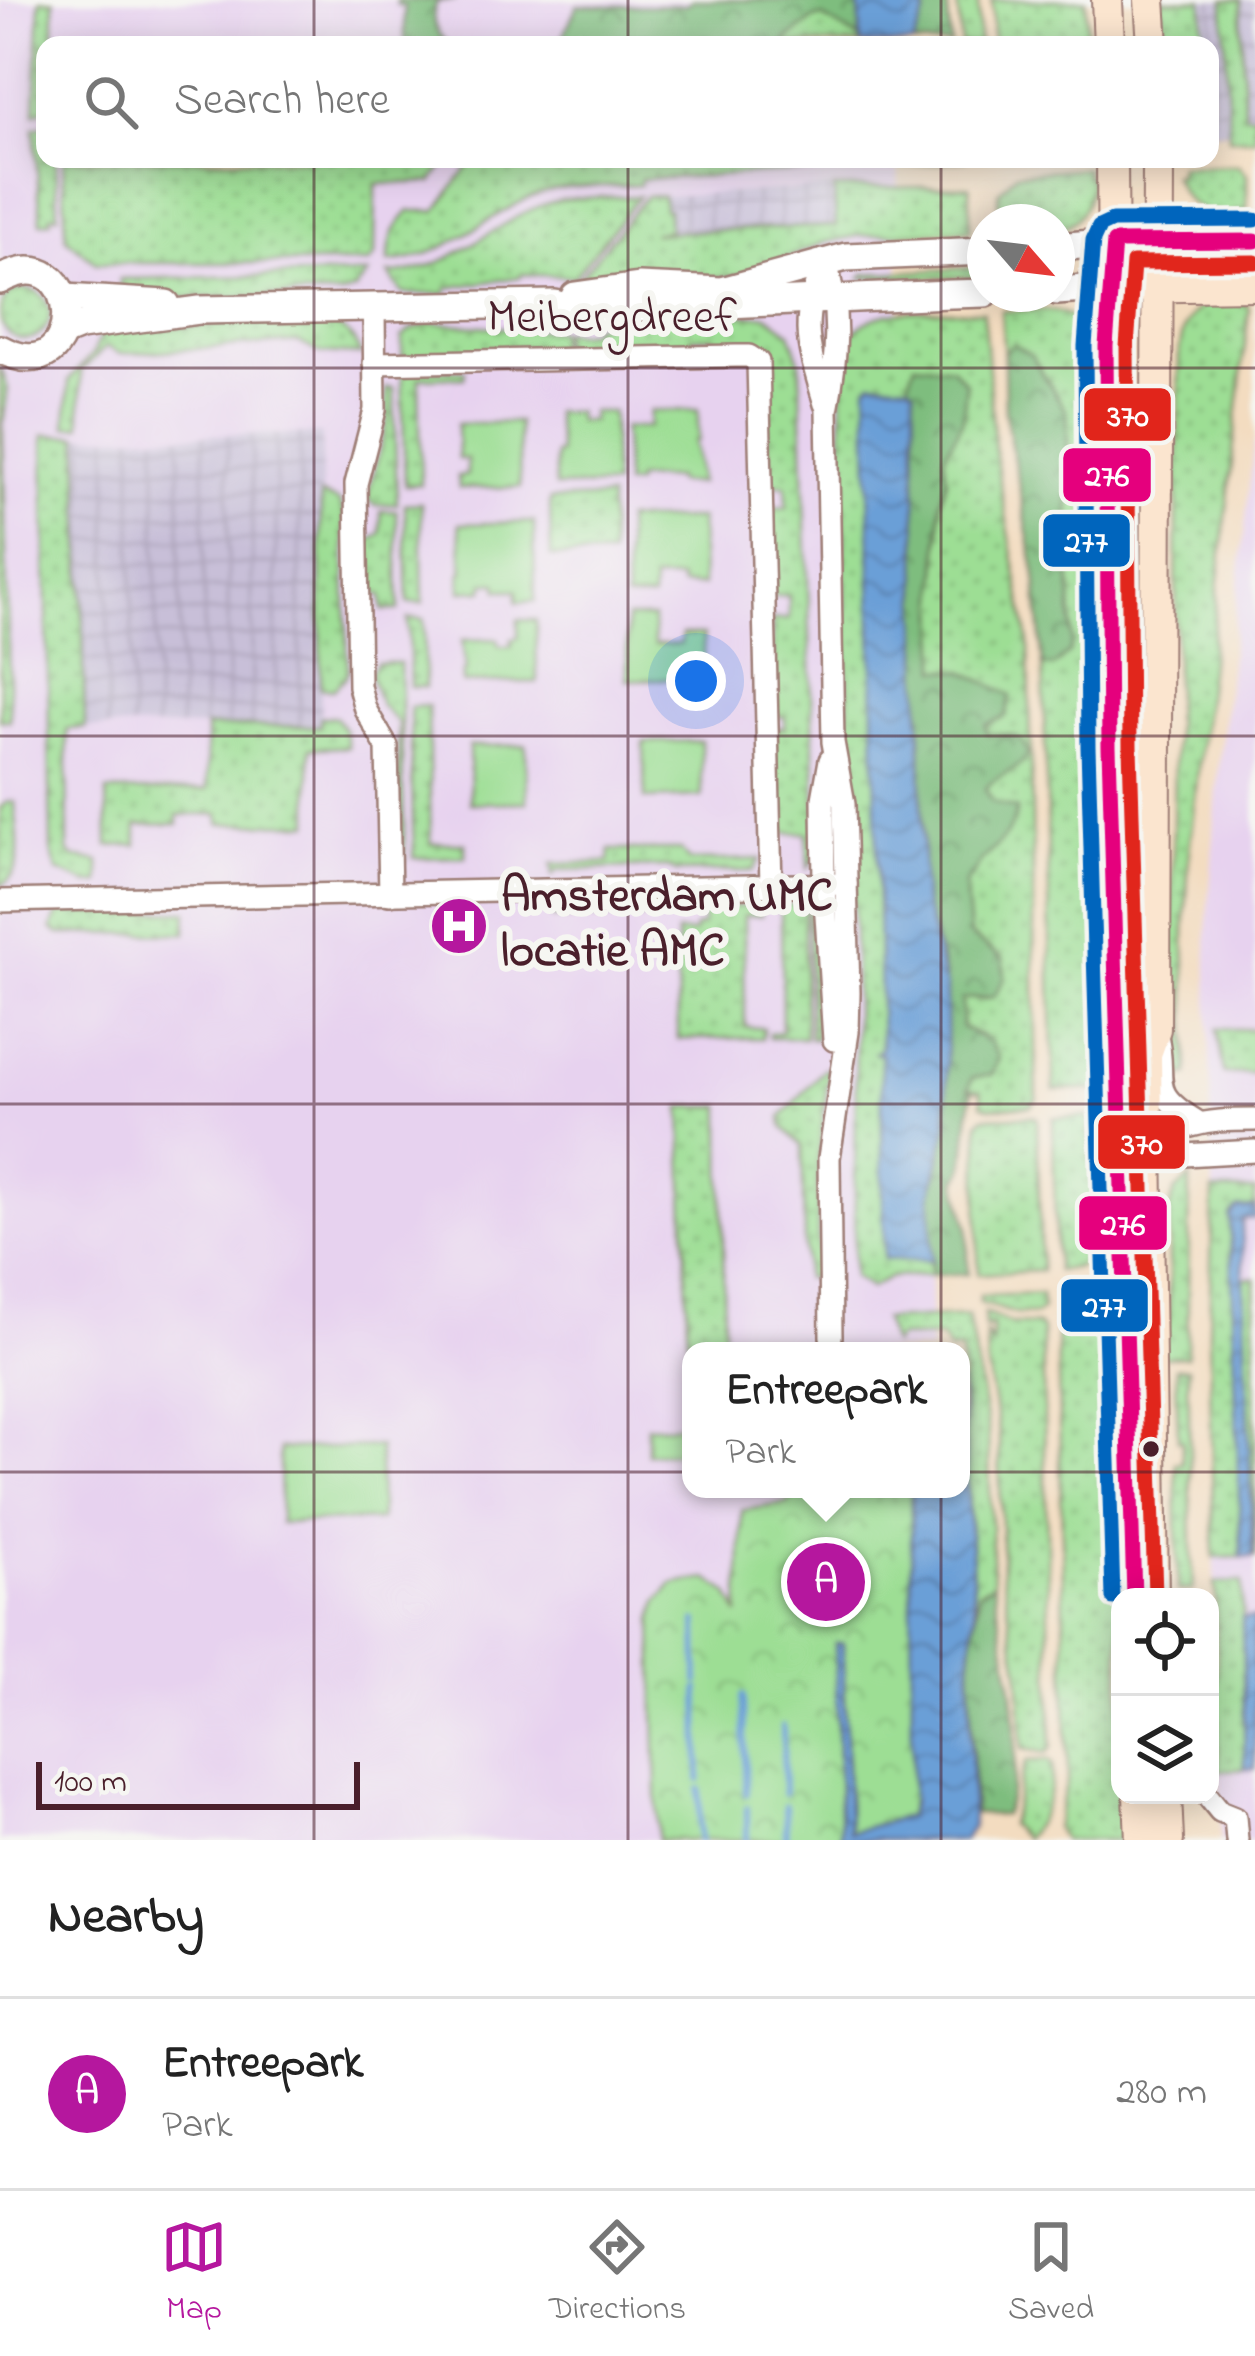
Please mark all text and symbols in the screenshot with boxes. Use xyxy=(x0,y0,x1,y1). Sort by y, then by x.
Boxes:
search box xyxy=(36,36,1219,168)
icon: search xyxy=(78,69,144,135)
text: Search here xyxy=(174,69,390,135)
north arrow xyxy=(967,204,1075,312)
street label: Meibergdreef xyxy=(487,284,738,355)
line badge: 370 xyxy=(1082,386,1173,443)
text: 370 xyxy=(1106,394,1149,442)
line badge: 276 xyxy=(1061,446,1153,504)
text: 276 xyxy=(1084,454,1130,502)
line badge: 277 xyxy=(1041,512,1132,569)
text: 277 xyxy=(1063,520,1108,568)
your location xyxy=(666,651,726,711)
place label: Amsterdam UMC locatie AMC xyxy=(501,863,833,988)
hospital icon: Amsterdam UMC locatie AMC xyxy=(428,895,490,957)
line badge: 370 xyxy=(1096,1113,1187,1171)
text: 370 xyxy=(1120,1122,1163,1170)
line badge: 276 xyxy=(1077,1194,1169,1252)
text: 276 xyxy=(1100,1203,1146,1251)
line badge: 277 xyxy=(1059,1277,1150,1334)
text: 277 xyxy=(1081,1285,1126,1333)
popup xyxy=(682,1342,970,1498)
text: Entreepark xyxy=(725,1359,927,1425)
text: Park xyxy=(725,1425,796,1482)
unlabelled marker xyxy=(1140,1438,1162,1460)
pin: A xyxy=(787,1537,865,1627)
map controls xyxy=(1111,1588,1219,1804)
button: locate xyxy=(1111,1588,1219,1696)
button: layers xyxy=(1111,1696,1219,1804)
scale bar xyxy=(36,1756,360,1809)
text: 100 m xyxy=(54,1759,127,1807)
text: Nearby xyxy=(48,1881,204,1956)
text: Entreepark xyxy=(162,2032,363,2098)
text: A xyxy=(75,2065,99,2122)
text: 280 m xyxy=(1116,2065,1207,2122)
text: Park xyxy=(162,2098,232,2155)
tab: Map xyxy=(161,2214,227,2334)
tab: Directions xyxy=(549,2214,686,2334)
tab: Saved xyxy=(1008,2214,1094,2334)

